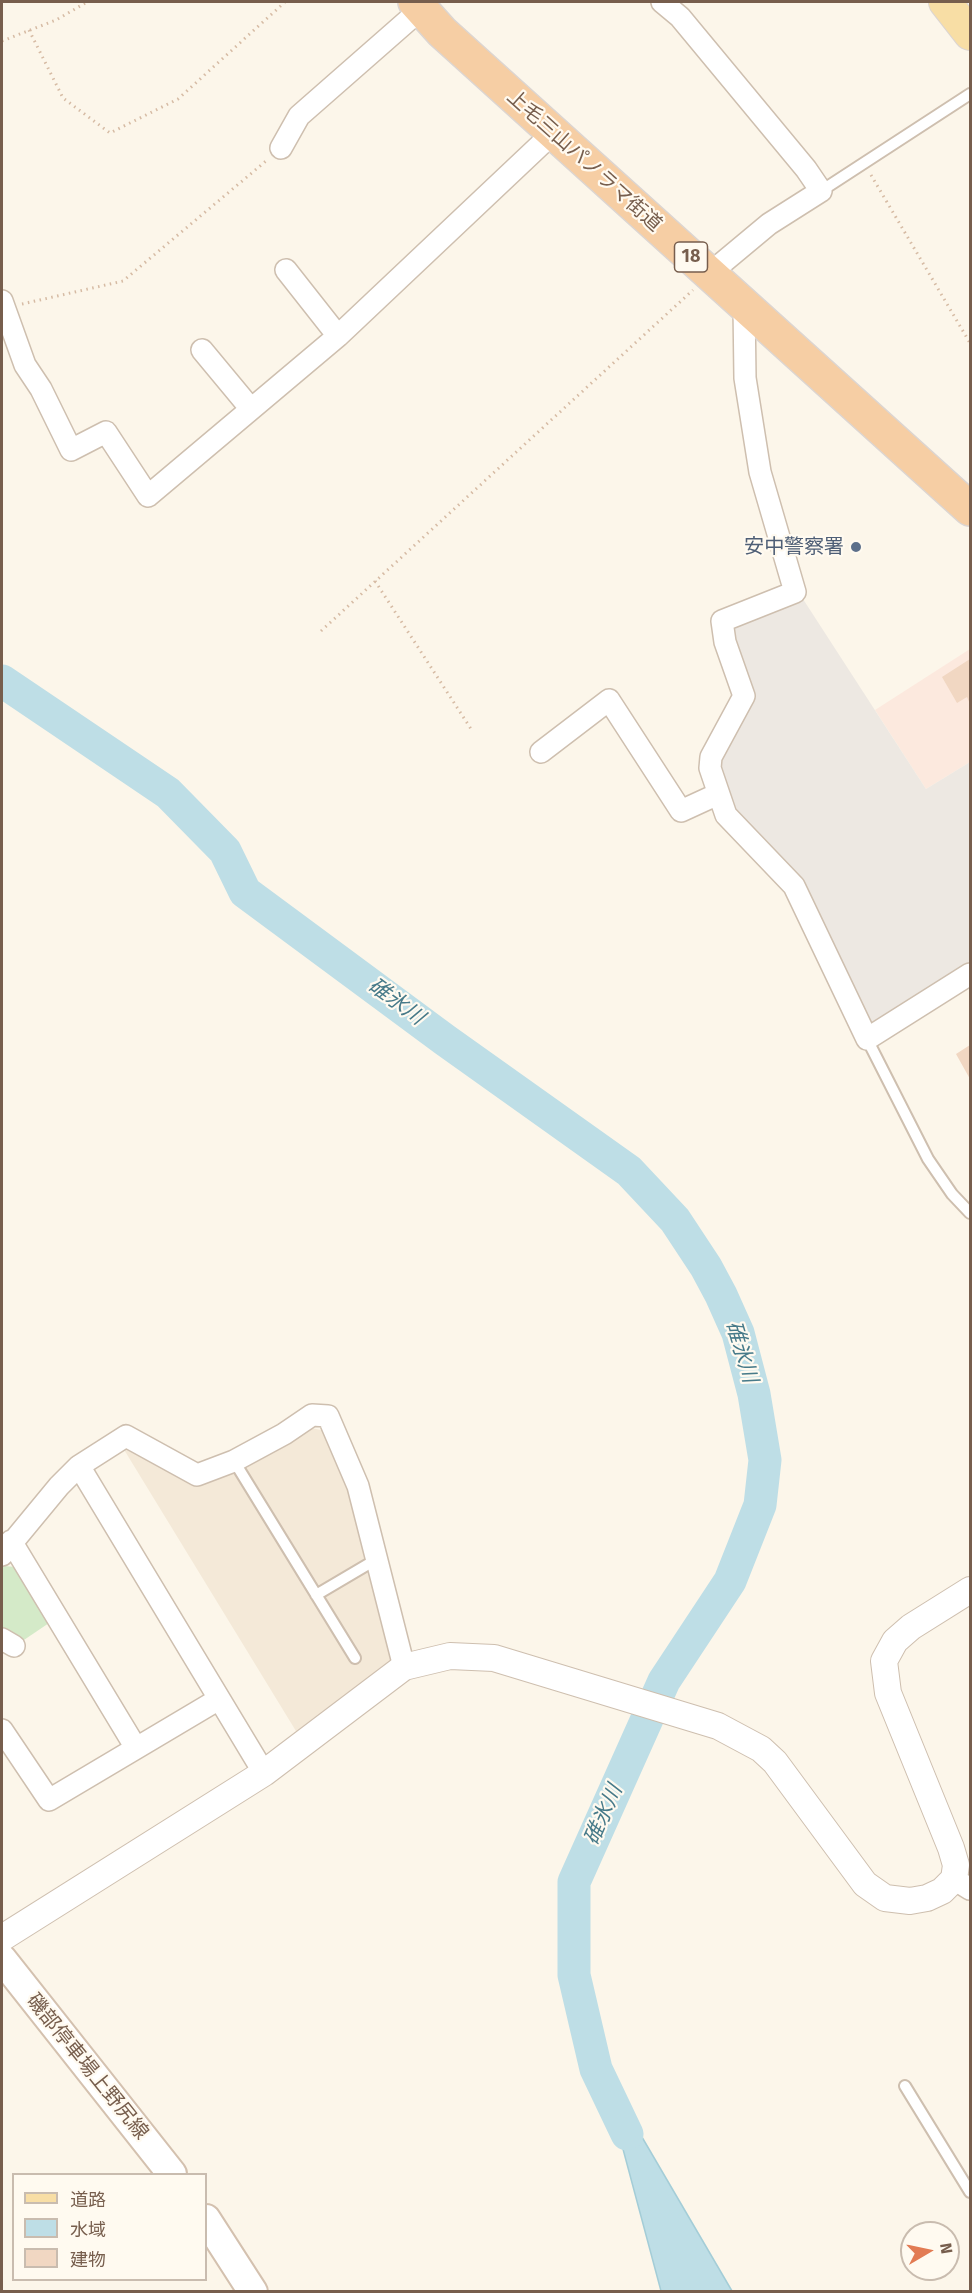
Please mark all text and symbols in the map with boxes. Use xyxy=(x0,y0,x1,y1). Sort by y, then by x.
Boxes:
street label: 上毛三山パノラマ街道 xyxy=(502,85,666,237)
road number: 18 xyxy=(674,242,708,272)
place label: 安中警察署 xyxy=(744,535,844,559)
marker: 安中警察署 xyxy=(849,540,863,554)
water label: 碓氷川 xyxy=(363,973,429,1031)
water label: 碓氷川 xyxy=(720,1318,762,1386)
water label: 碓氷川 xyxy=(580,1781,628,1849)
street label: 磯部停車場上野尻線 xyxy=(21,1990,153,2144)
legend xyxy=(12,2173,207,2281)
text: 道路 xyxy=(70,2189,106,2211)
text: 水域 xyxy=(70,2219,106,2241)
north arrow xyxy=(900,2221,960,2281)
text: N xyxy=(936,2242,957,2255)
text: 建物 xyxy=(70,2249,106,2271)

